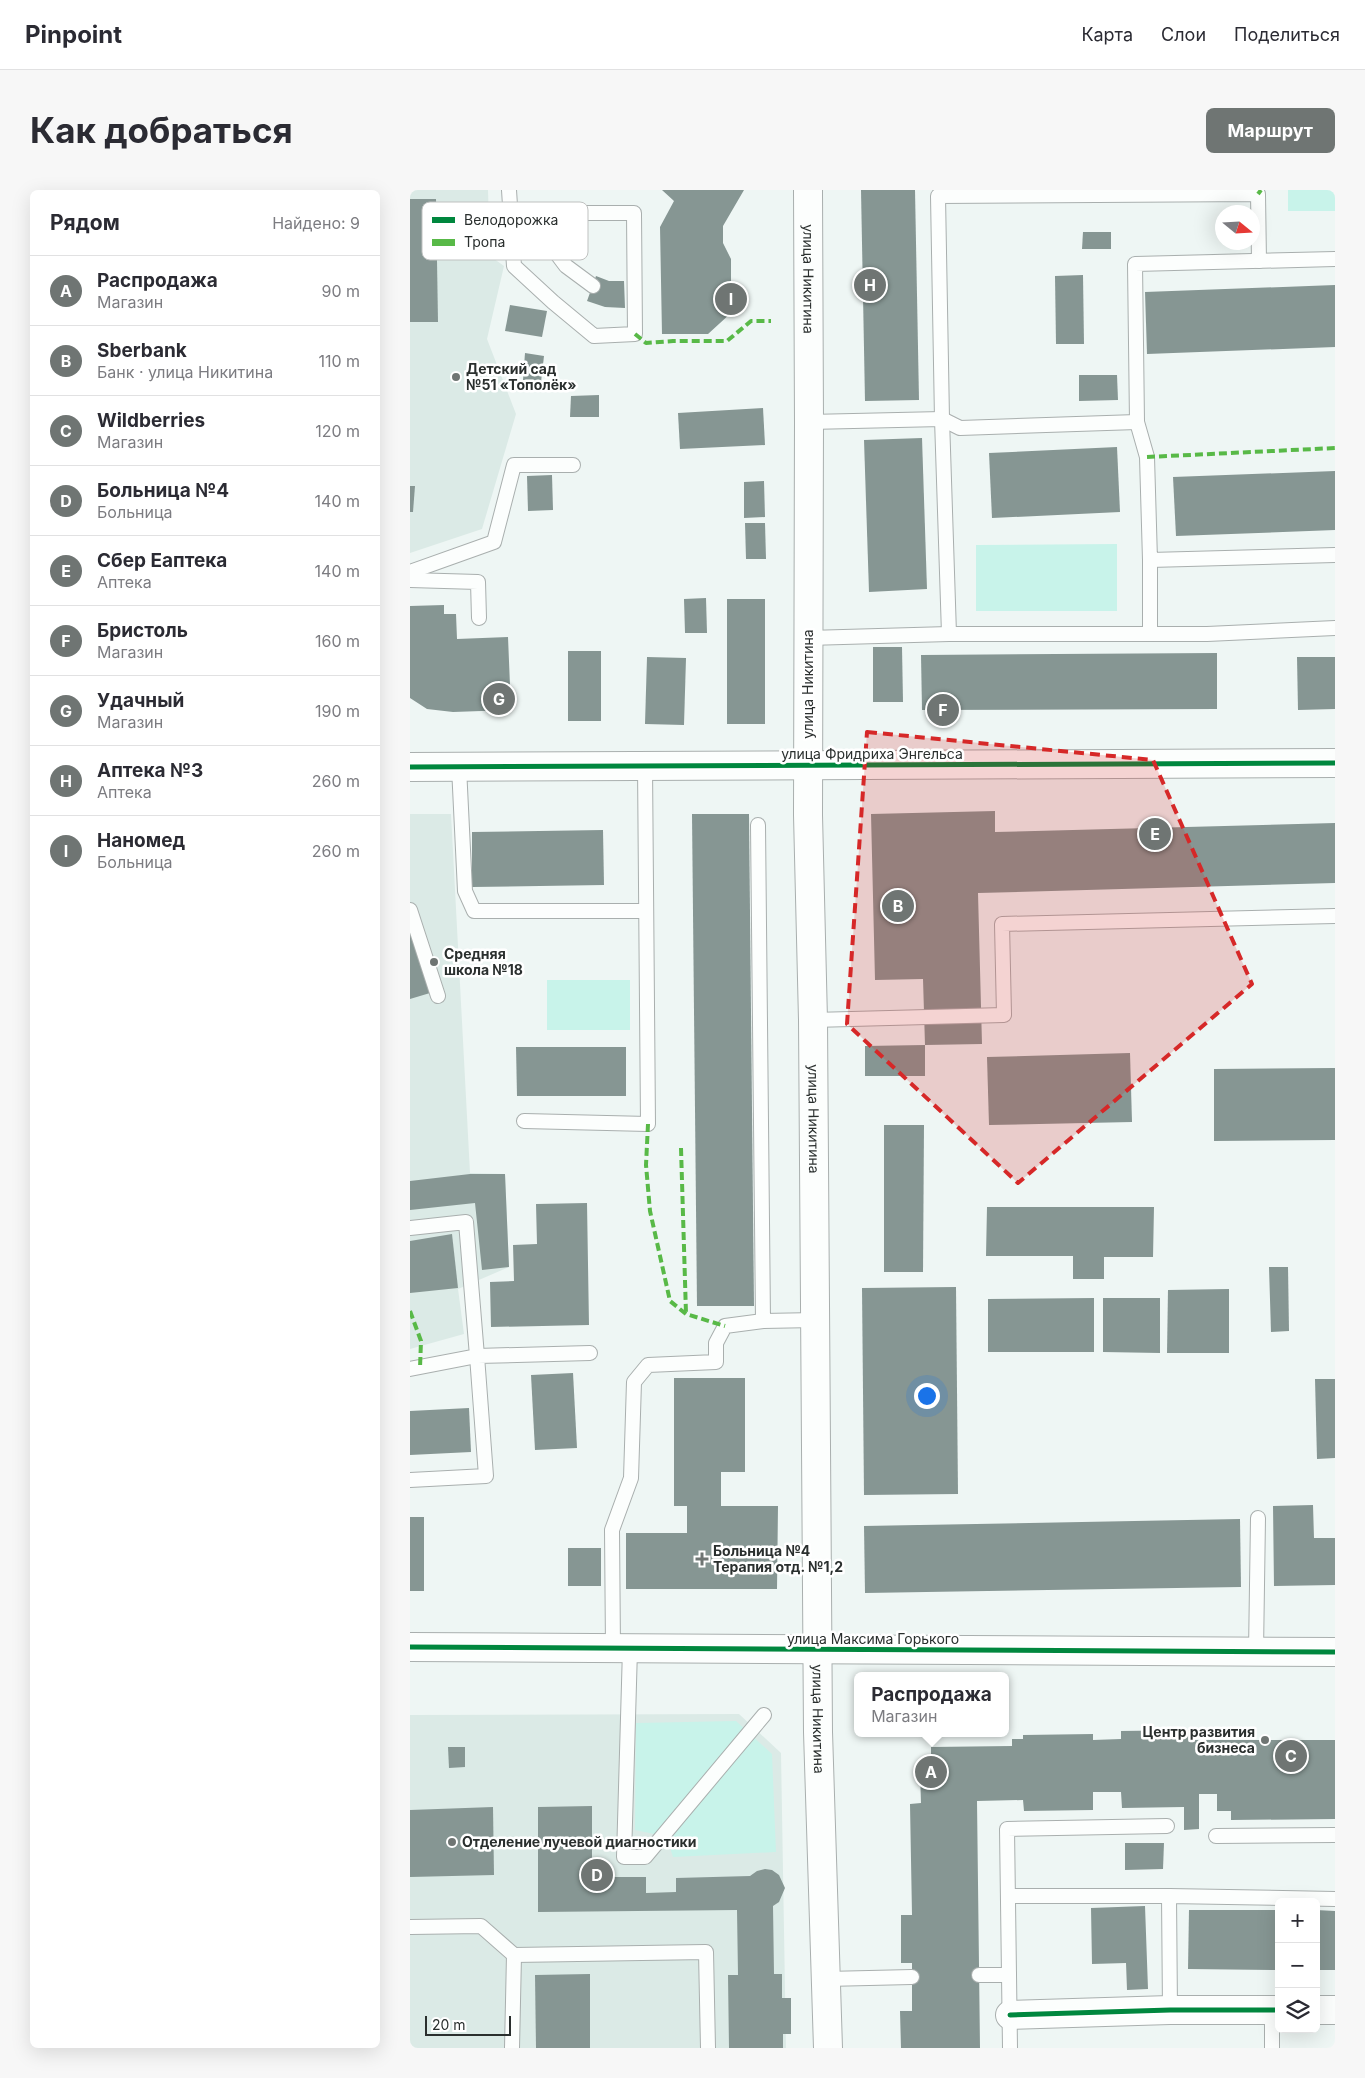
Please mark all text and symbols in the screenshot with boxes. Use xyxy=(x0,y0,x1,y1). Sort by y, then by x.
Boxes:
text: Pinpoint xyxy=(25,20,122,49)
text: Карта xyxy=(1081,24,1133,45)
text: Слои xyxy=(1161,24,1206,45)
text: Поделиться xyxy=(1234,24,1340,45)
button: Маршрут xyxy=(1206,108,1335,153)
text: Как добраться xyxy=(30,109,293,151)
legend xyxy=(422,202,588,260)
north arrow xyxy=(1215,205,1260,250)
text: Рядом xyxy=(50,210,120,235)
text: Велодорожка xyxy=(464,211,558,228)
text: Найдено: 9 xyxy=(272,213,360,233)
street label: улица Никитина xyxy=(800,224,818,334)
text: Тропа xyxy=(464,233,505,250)
pin: H xyxy=(854,266,886,304)
text: Распродажа xyxy=(97,269,218,292)
pin: I xyxy=(715,280,747,318)
text: A xyxy=(60,281,72,301)
text: 90 m xyxy=(321,281,360,301)
text: Магазин xyxy=(97,292,163,312)
text: Sberbank xyxy=(97,339,187,362)
text: B xyxy=(61,351,71,371)
text: 110 m xyxy=(318,351,360,371)
place label: Детский сад №51 «Тополёк» xyxy=(466,360,576,393)
text: Банк · улица Никитина xyxy=(97,362,273,382)
marker: Детский сад №51 «Тополёк» xyxy=(450,371,462,383)
text: Wildberries xyxy=(97,409,205,432)
text: C xyxy=(60,421,72,441)
text: 120 m xyxy=(315,421,360,441)
text: Магазин xyxy=(97,432,163,452)
text: Больница №4 xyxy=(97,479,229,502)
text: D xyxy=(60,491,72,511)
text: 140 m xyxy=(315,491,360,511)
text: Больница xyxy=(97,502,173,522)
text: Сбер Еаптека xyxy=(97,549,227,572)
text: E xyxy=(61,561,71,581)
text: 140 m xyxy=(315,561,360,581)
text: Аптека xyxy=(97,572,152,592)
text: Бристоль xyxy=(97,619,188,642)
street label: улица Никитина xyxy=(799,629,816,739)
text: F xyxy=(61,631,71,651)
text: 160 m xyxy=(315,631,360,651)
text: Магазин xyxy=(97,642,163,662)
pin: G xyxy=(483,680,515,718)
text: Удачный xyxy=(97,689,184,712)
pin: F xyxy=(927,691,959,729)
text: G xyxy=(60,701,72,721)
text: 190 m xyxy=(315,701,360,721)
text: Магазин xyxy=(97,712,163,732)
street label: улица Фридриха Энгельса xyxy=(781,745,963,762)
text: Аптека №3 xyxy=(97,759,203,782)
text: H xyxy=(60,771,72,791)
text: 260 m xyxy=(312,771,360,791)
text: Аптека xyxy=(97,782,152,802)
pin: E xyxy=(1139,815,1171,853)
text: Наномед xyxy=(97,829,185,852)
text: I xyxy=(64,841,68,861)
text: 260 m xyxy=(312,841,360,861)
text: Больница xyxy=(97,852,173,872)
pin: B xyxy=(882,887,914,925)
place label: Средняя школа №18 xyxy=(444,945,523,978)
marker: Средняя школа №18 xyxy=(428,956,440,968)
street label: улица Никитина xyxy=(805,1064,823,1174)
your location xyxy=(914,1383,940,1409)
place label: Больница №4 Терапия отд. №1,2 xyxy=(713,1542,843,1575)
marker: Больница №4 Терапия отд. №1,2 xyxy=(695,1552,709,1566)
street label: улица Максима Горького xyxy=(787,1630,959,1647)
street label: улица Никитина xyxy=(810,1664,828,1774)
popup xyxy=(854,1672,1009,1737)
text: Распродажа xyxy=(871,1683,992,1706)
text: Магазин xyxy=(871,1706,937,1726)
place label: Центр развития бизнеса xyxy=(1143,1723,1255,1756)
marker: Центр развития бизнеса xyxy=(1259,1734,1271,1746)
pin: C xyxy=(1275,1737,1307,1775)
pin: A xyxy=(915,1753,947,1791)
place label: Отделение лучевой диагностики xyxy=(462,1833,696,1850)
marker: Отделение лучевой диагностики xyxy=(446,1836,458,1848)
pin: D xyxy=(581,1856,613,1894)
map controls xyxy=(1275,1898,1320,2033)
button: + xyxy=(1275,1898,1320,1943)
button: − xyxy=(1275,1943,1320,1988)
button: layers xyxy=(1275,1988,1320,2033)
scale bar xyxy=(425,2013,511,2036)
text: 20 m xyxy=(432,2016,466,2033)

